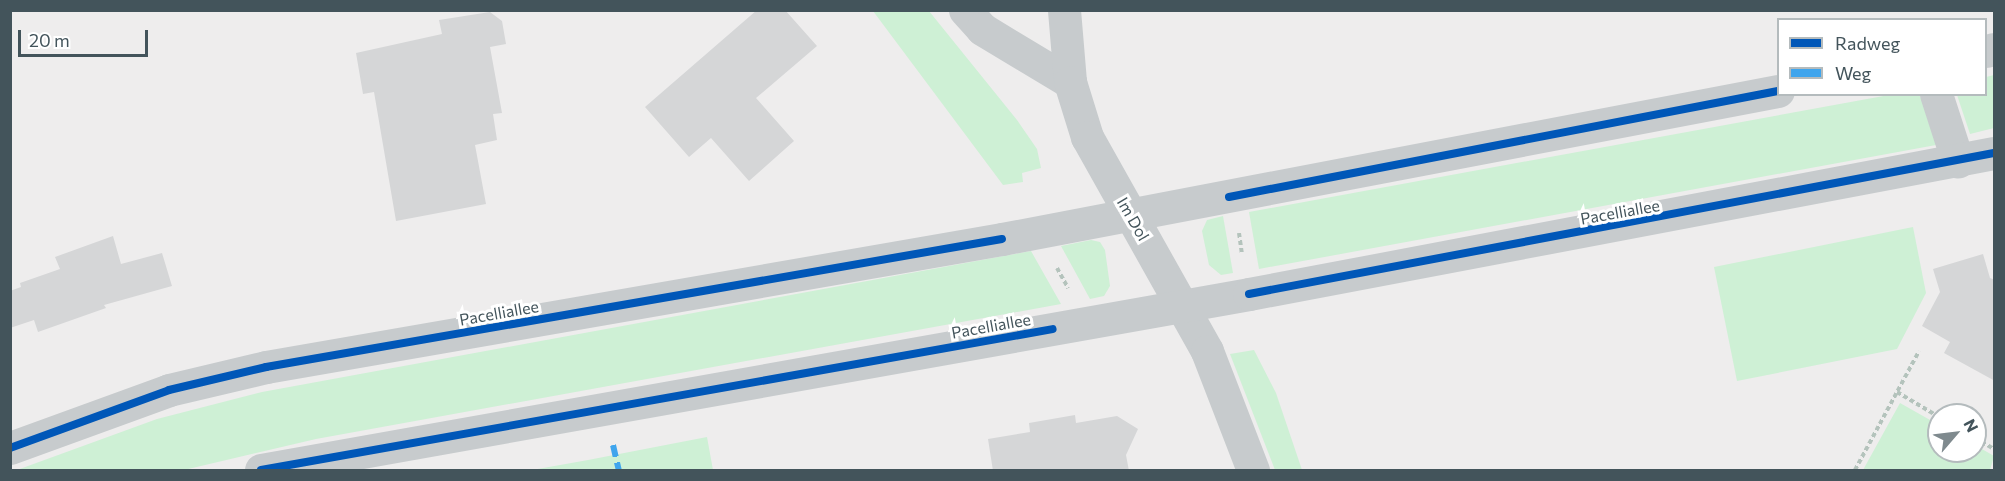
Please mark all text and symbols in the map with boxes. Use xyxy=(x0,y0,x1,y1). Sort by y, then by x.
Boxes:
scale bar xyxy=(21,18,152,56)
legend xyxy=(1777,18,1987,96)
text: 20 m xyxy=(29,29,70,51)
text: Radweg xyxy=(1835,32,1900,54)
text: Weg xyxy=(1835,62,1871,84)
street label: Im Dol xyxy=(1113,194,1153,244)
street label: Pacelliallee xyxy=(1579,196,1661,228)
street label: Pacelliallee xyxy=(458,297,540,329)
street label: Pacelliallee xyxy=(950,310,1032,342)
north arrow xyxy=(1927,403,1987,463)
text: N xyxy=(1960,415,1983,435)

